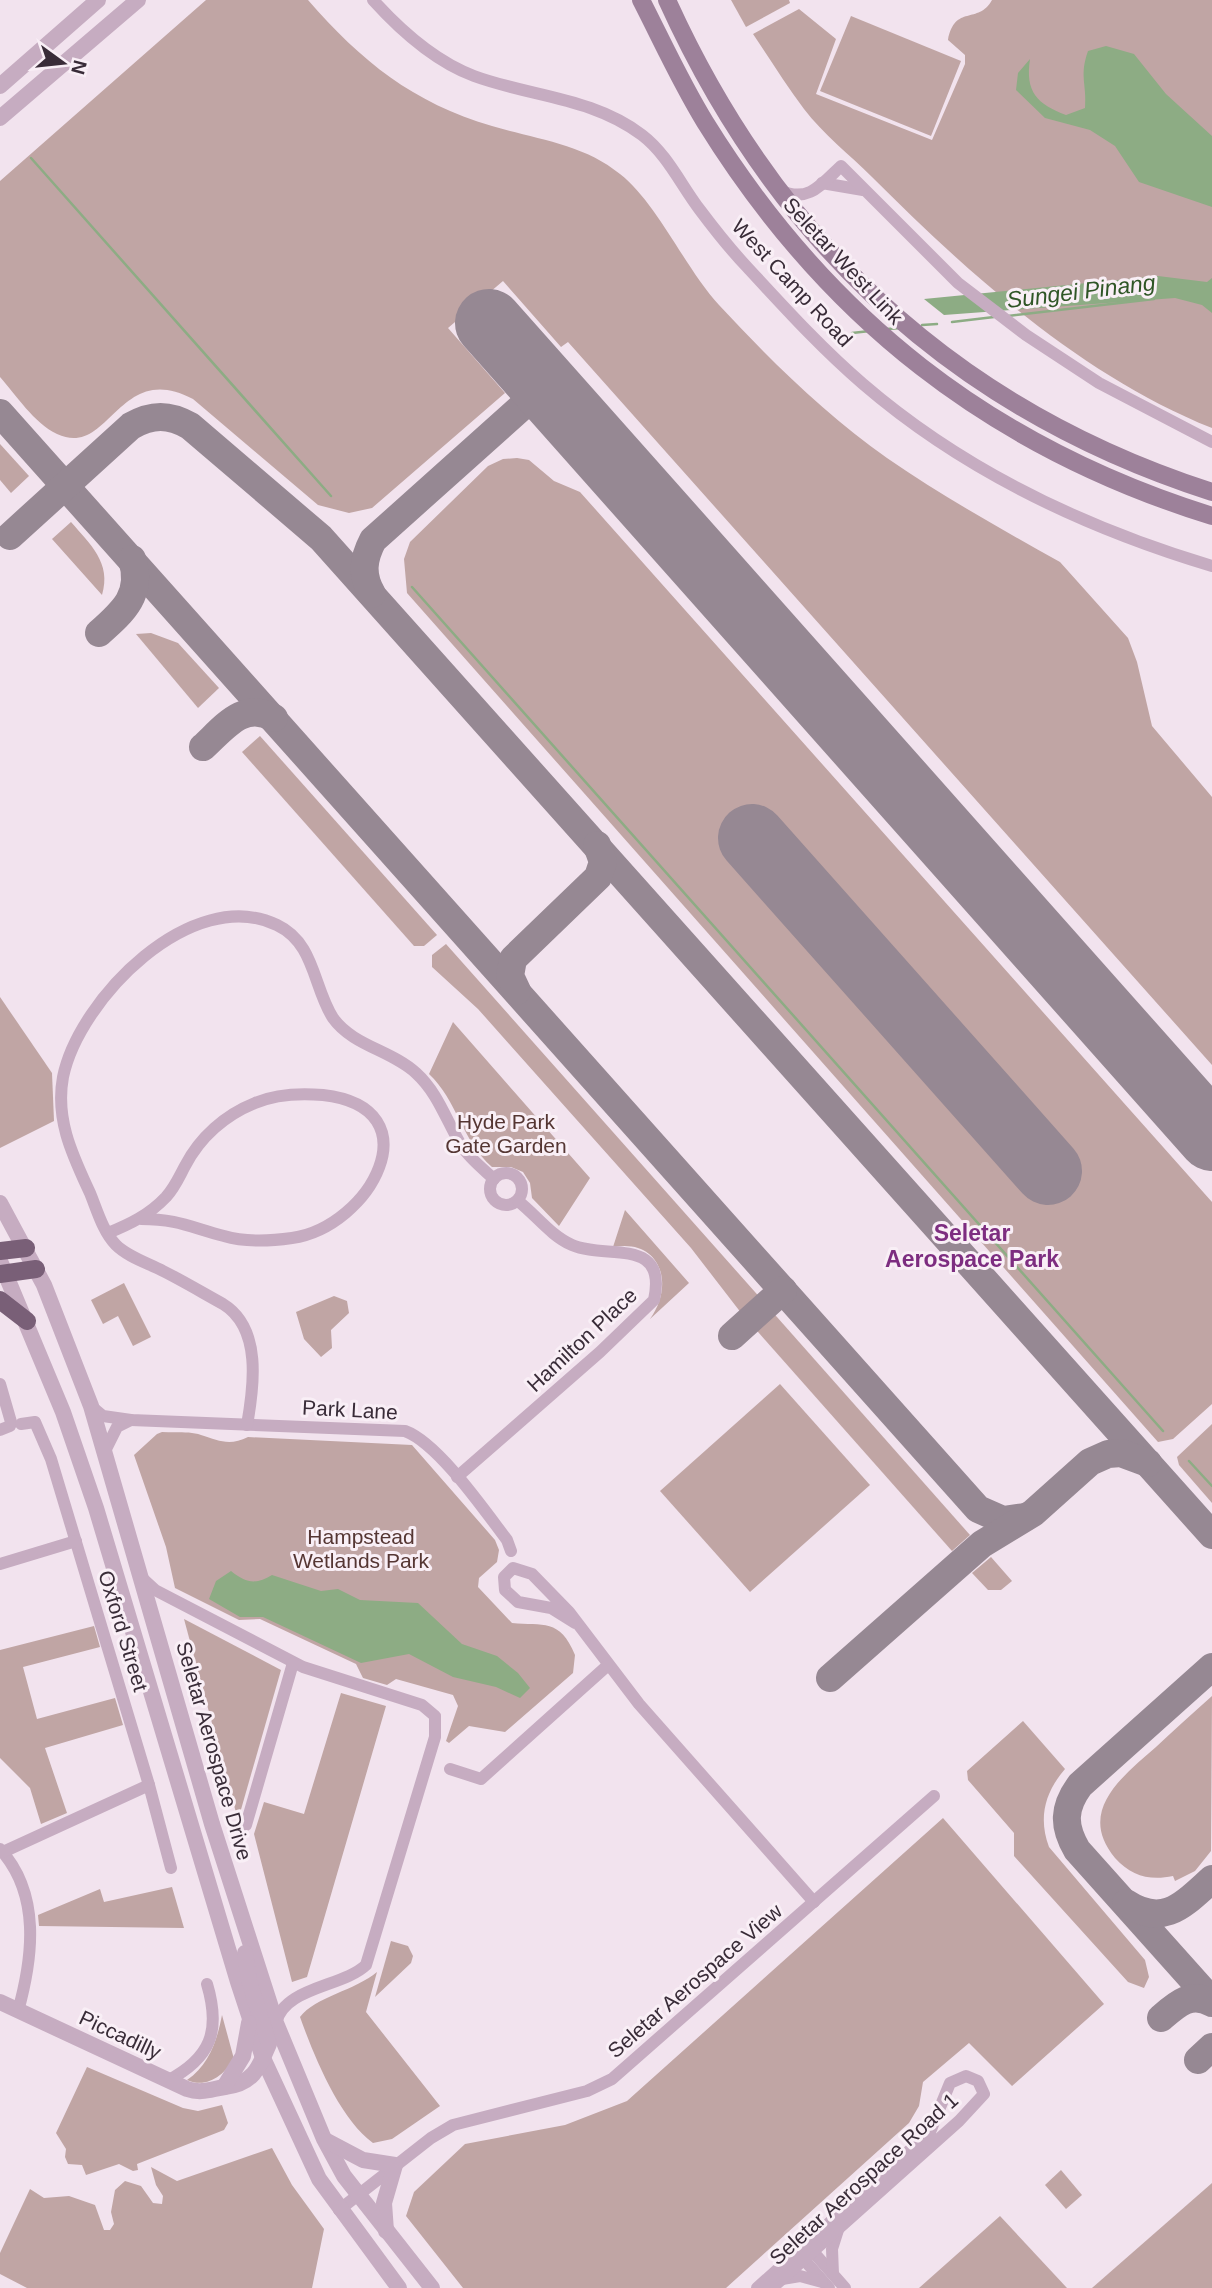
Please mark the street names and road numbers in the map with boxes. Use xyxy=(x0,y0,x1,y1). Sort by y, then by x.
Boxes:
street label: Seletar West Link xyxy=(779,193,908,329)
street label: West Camp Road xyxy=(728,214,857,351)
street label: Hamilton Place xyxy=(522,1283,641,1396)
street label: Park Lane xyxy=(302,1396,398,1423)
street label: Oxford Street xyxy=(94,1568,153,1694)
street label: Seletar Aerospace Drive xyxy=(172,1639,257,1863)
street label: Seletar Aerospace View xyxy=(603,1898,787,2062)
street label: Piccadilly xyxy=(76,2006,165,2064)
street label: Seletar Aerospace Road 1 xyxy=(765,2088,962,2269)

